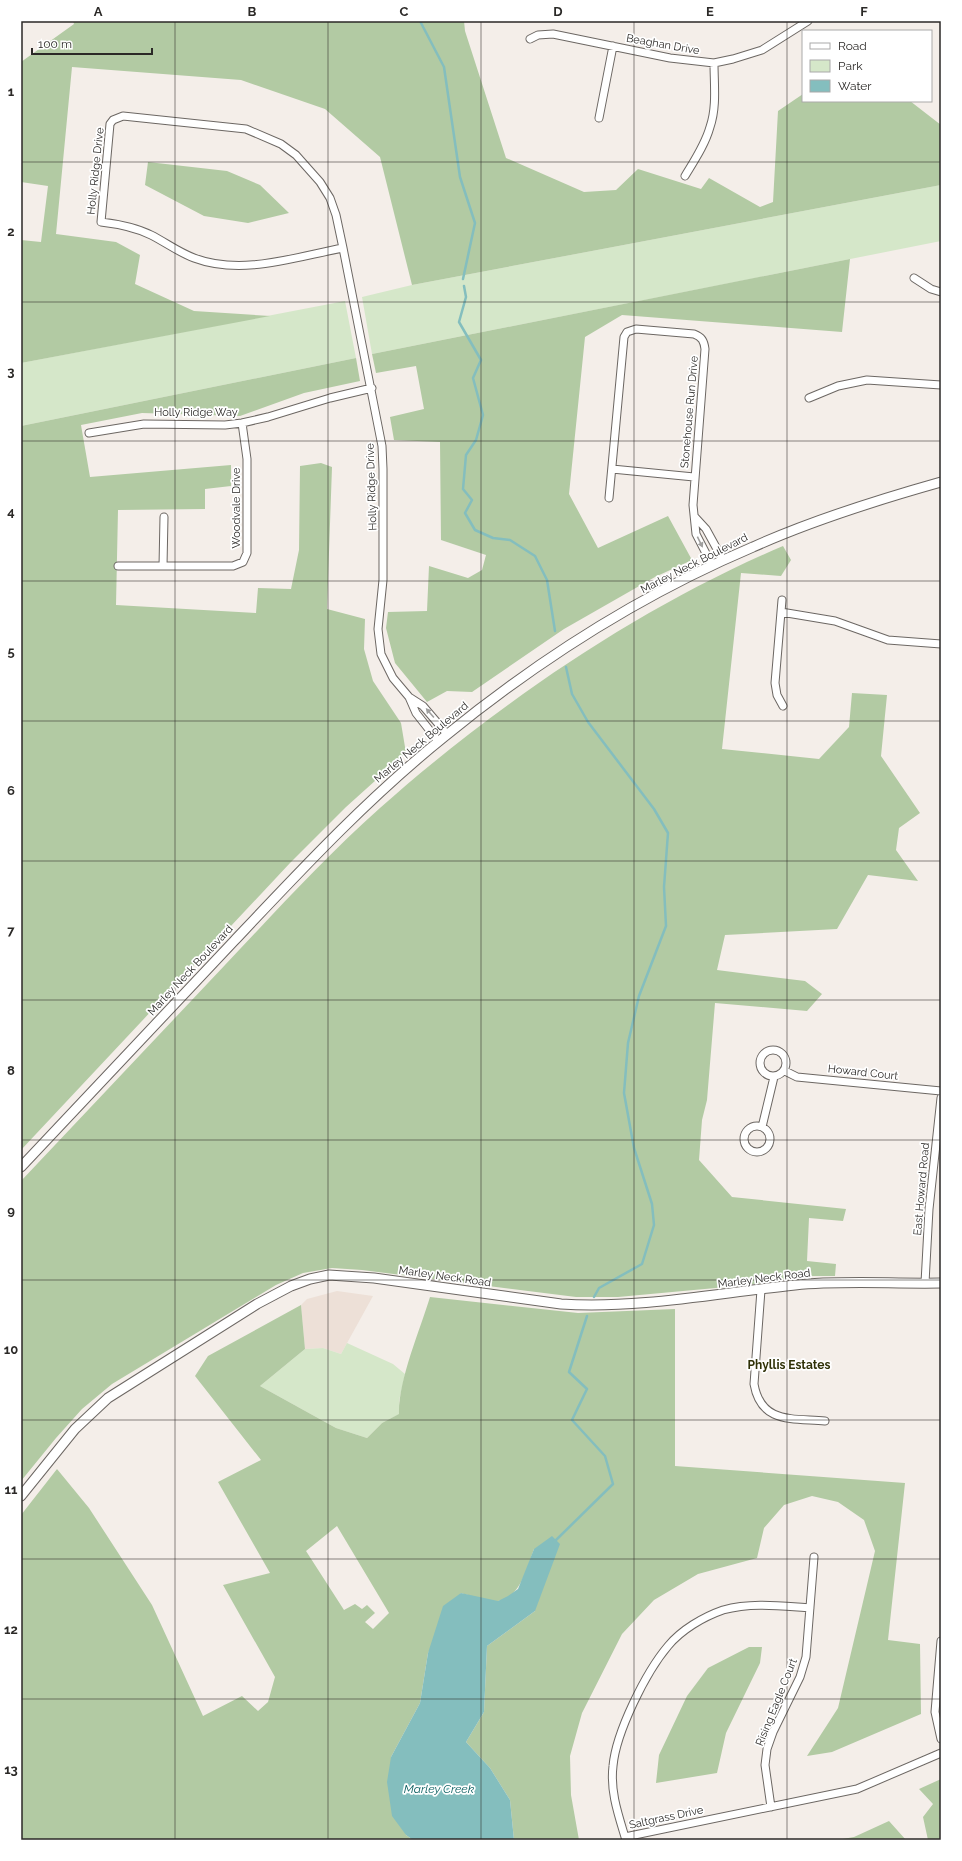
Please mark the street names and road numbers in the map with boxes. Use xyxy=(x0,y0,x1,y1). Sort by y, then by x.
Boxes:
street label: Beaghan Drive xyxy=(625,32,701,57)
street label: Holly Ridge Drive xyxy=(84,126,107,215)
street label: Stonehouse Run Drive xyxy=(678,355,701,469)
street label: Holly Ridge Way xyxy=(154,406,238,419)
street label: Holly Ridge Drive xyxy=(363,442,380,531)
street label: Woodvale Drive xyxy=(230,467,243,548)
street label: Marley Neck Boulevard xyxy=(638,531,750,596)
street label: Marley Neck Boulevard xyxy=(372,699,471,786)
street label: Marley Neck Boulevard xyxy=(145,922,236,1018)
street label: Howard Court xyxy=(827,1062,899,1083)
street label: East Howard Road xyxy=(911,1142,932,1236)
street label: Marley Neck Road xyxy=(398,1264,492,1289)
street label: Marley Neck Road xyxy=(717,1266,811,1291)
street label: Rising Eagle Court xyxy=(753,1656,800,1748)
street label: Saltgrass Drive xyxy=(628,1803,705,1832)

